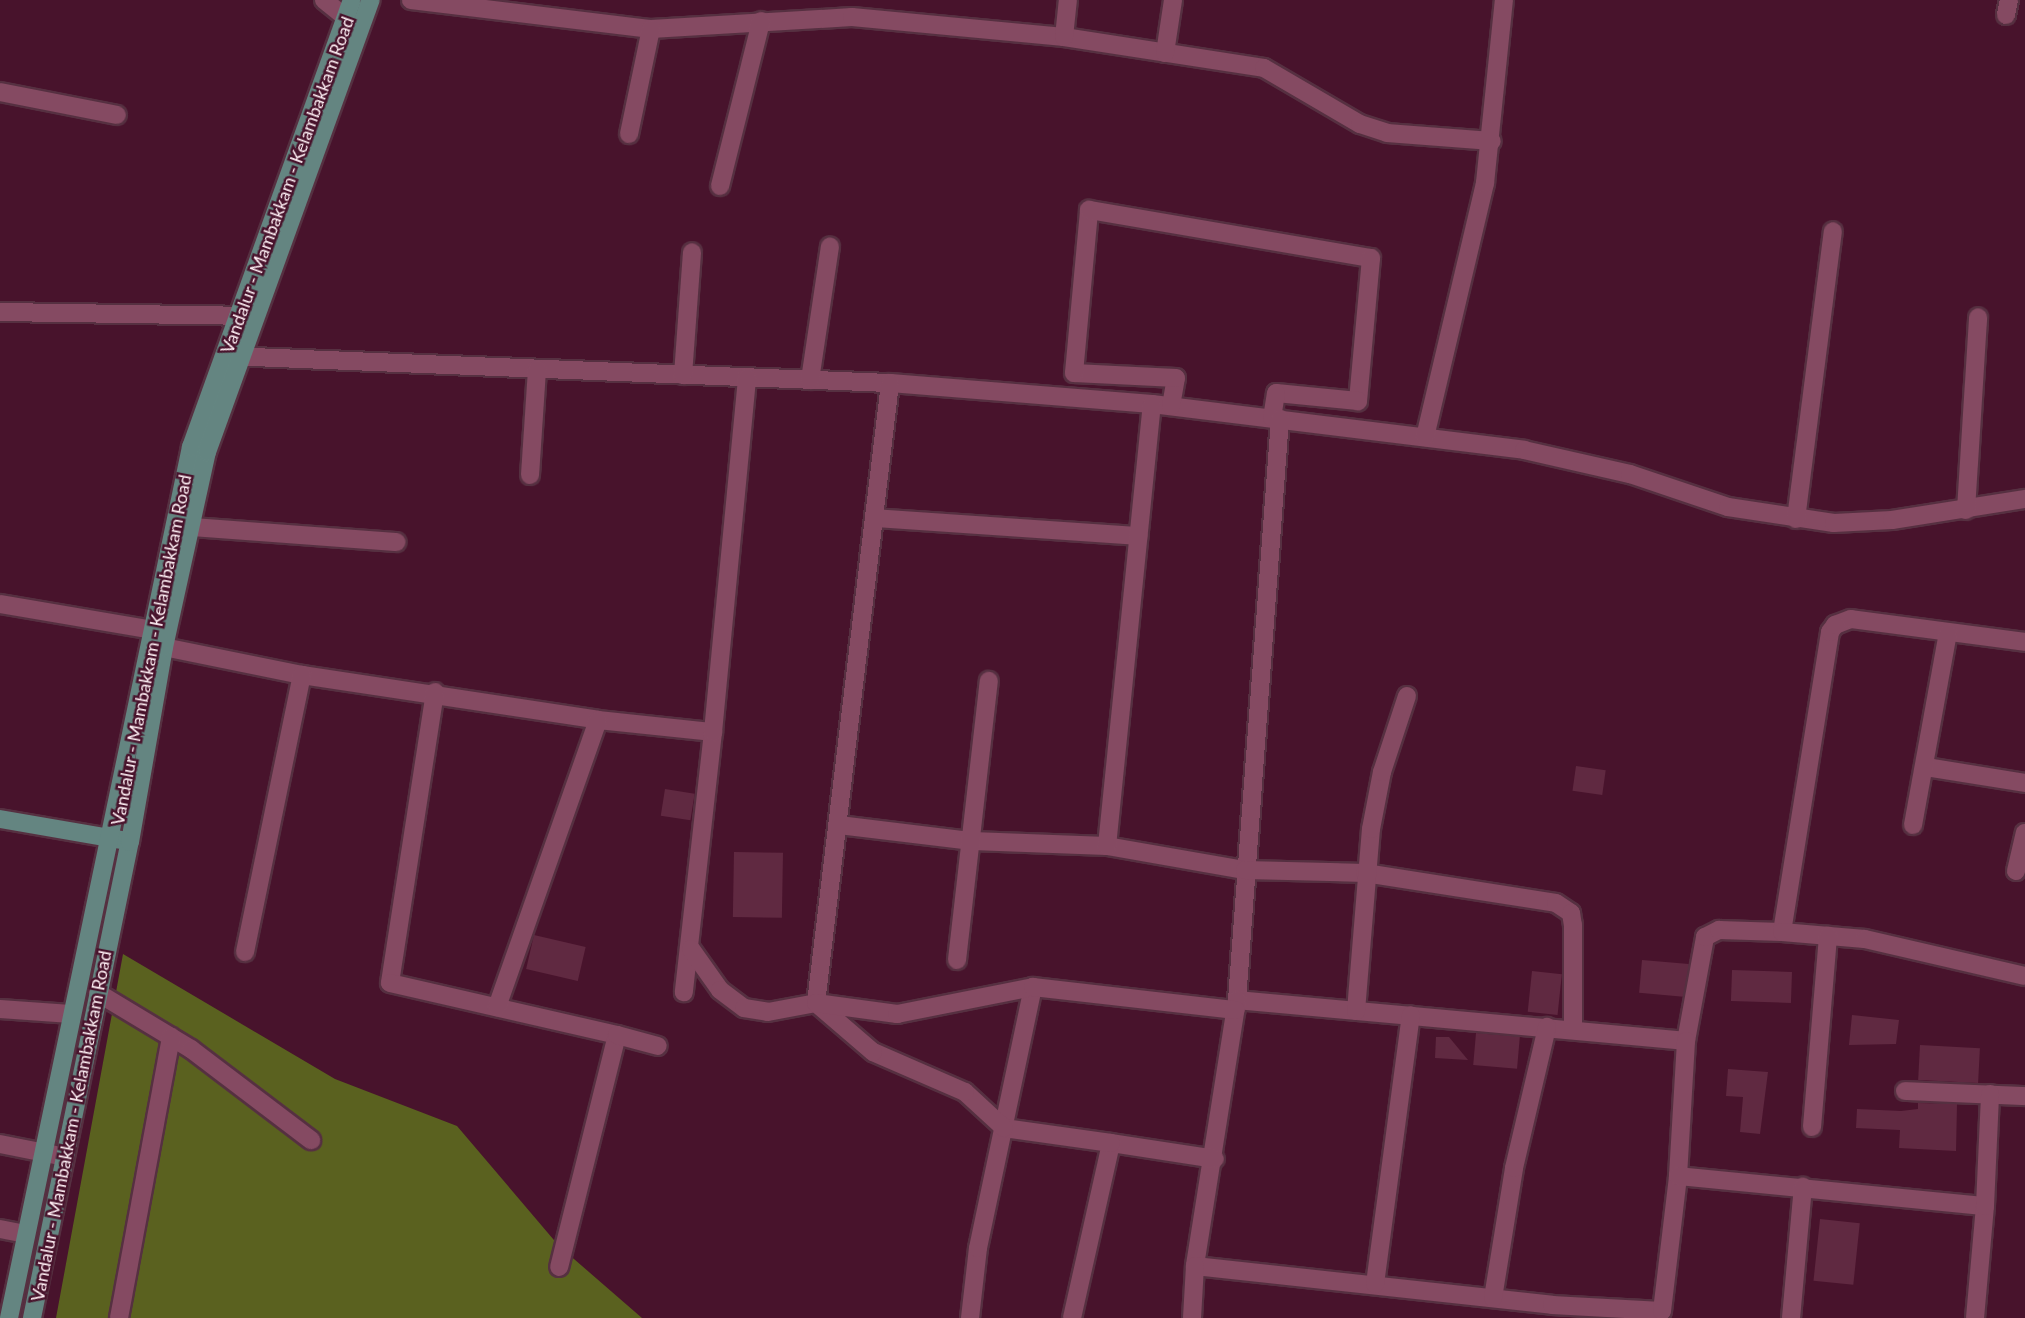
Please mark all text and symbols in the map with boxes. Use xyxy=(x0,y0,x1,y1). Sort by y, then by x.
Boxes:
street label: Vandalur - Mambakkam - Kelambakkam Road xyxy=(216,14,358,356)
street label: Vandalur - Mambakkam - Kelambakkam Road xyxy=(106,473,196,827)
street label: Vandalur - Mambakkam - Kelambakkam Road xyxy=(26,949,116,1303)

